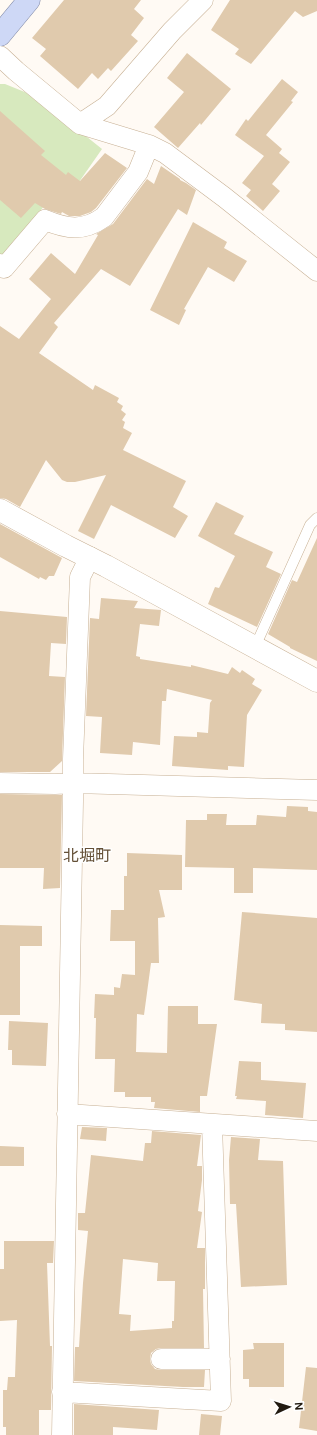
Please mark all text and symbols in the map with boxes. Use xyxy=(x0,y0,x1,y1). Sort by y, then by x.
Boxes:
district label: 北堀町 xyxy=(63,845,111,866)
north arrow xyxy=(269,1387,309,1427)
text: N xyxy=(292,1402,306,1411)

